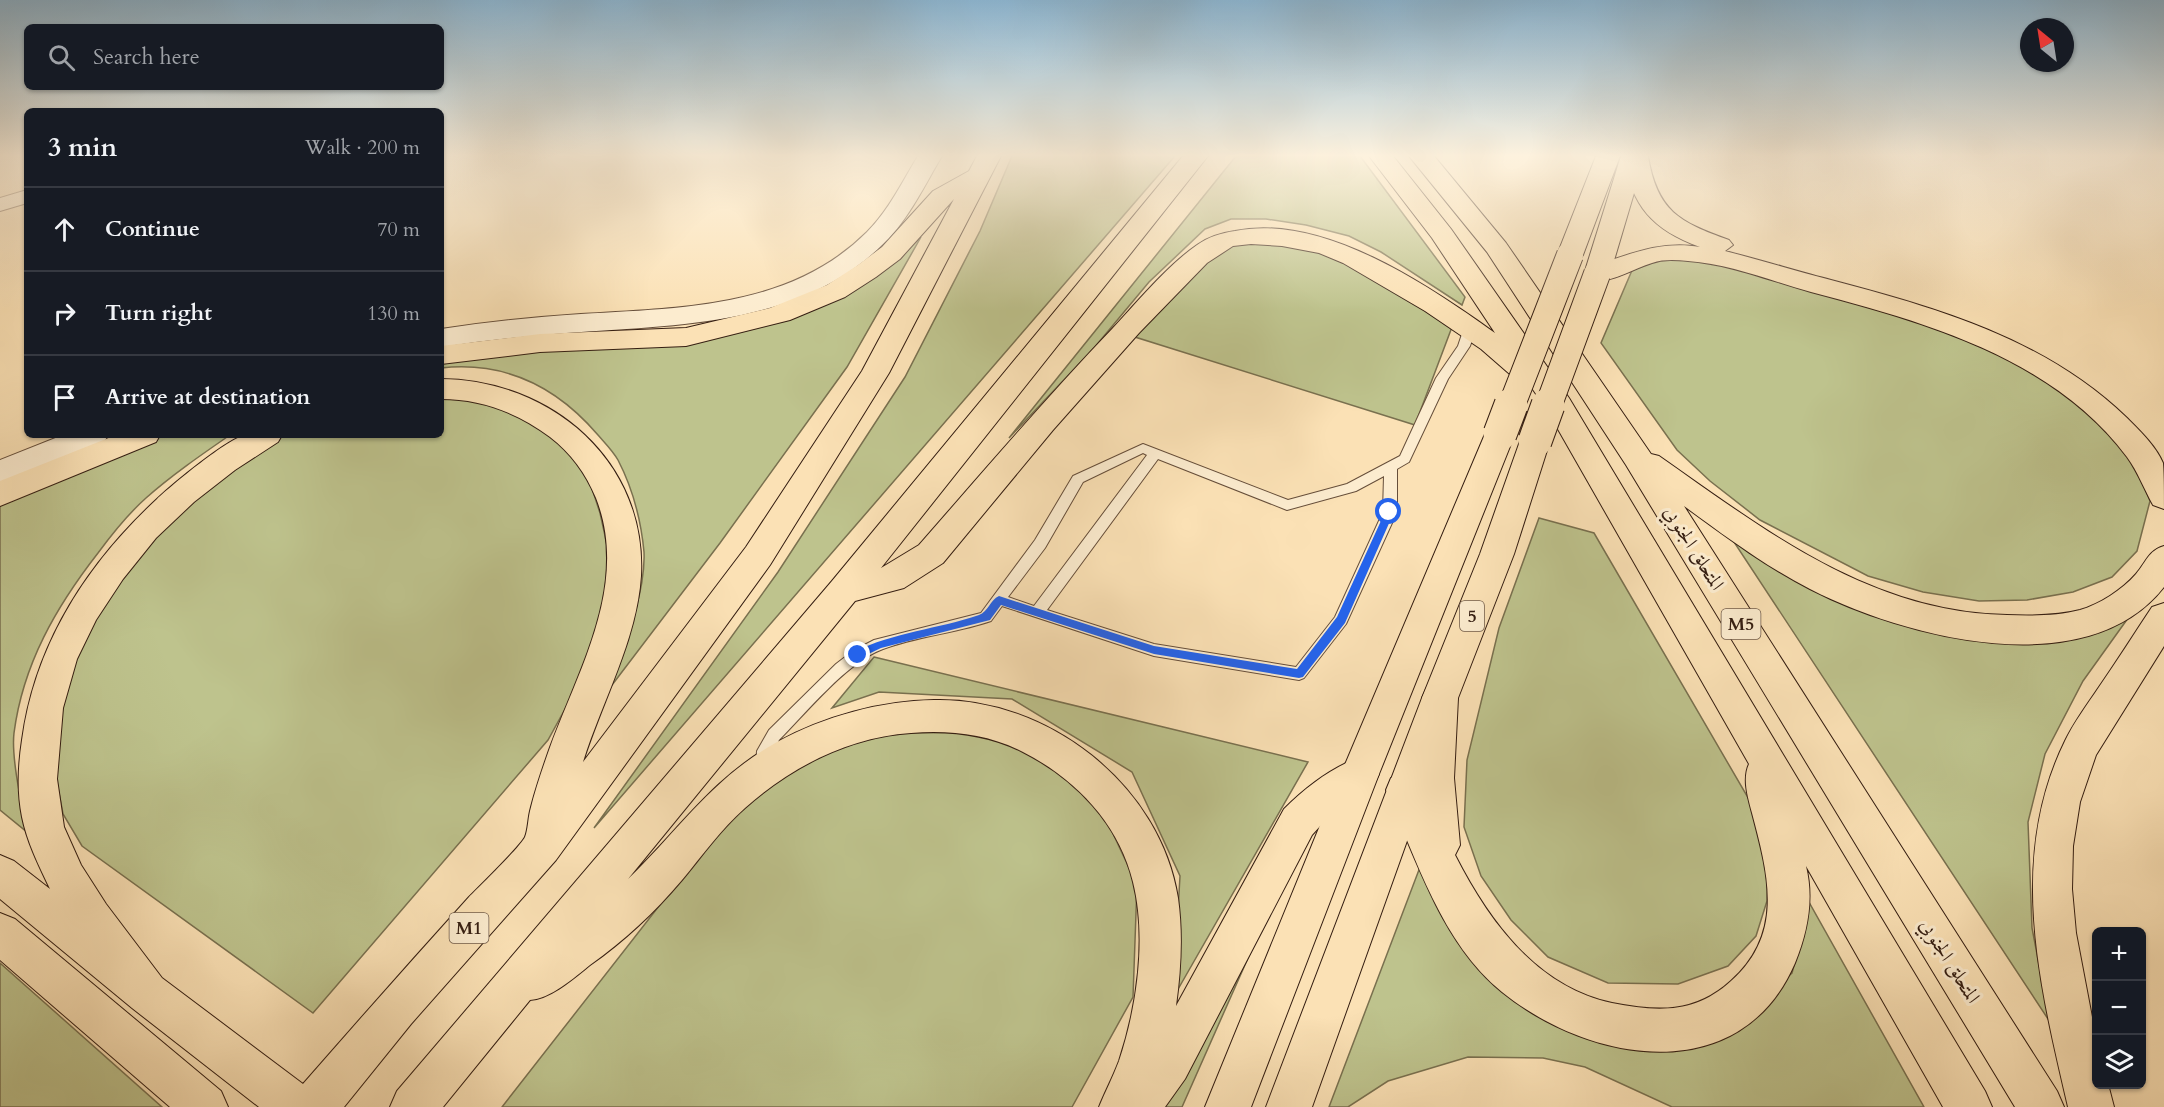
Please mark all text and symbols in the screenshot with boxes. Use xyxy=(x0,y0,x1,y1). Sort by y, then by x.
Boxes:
north arrow xyxy=(2020,18,2074,72)
search box xyxy=(24,24,444,90)
icon: search xyxy=(45,41,78,74)
text: Search here xyxy=(93,42,200,72)
text: 3 min xyxy=(48,130,117,165)
text: Walk · 200 m xyxy=(305,134,420,161)
icon: ahead xyxy=(48,213,81,246)
text: Continue xyxy=(105,214,200,244)
text: 70 m xyxy=(377,216,420,243)
icon: right xyxy=(48,297,81,330)
text: Turn right xyxy=(105,298,212,328)
text: 130 m xyxy=(367,300,420,327)
icon: arrive xyxy=(48,381,81,414)
text: Arrive at destination xyxy=(105,382,310,412)
route start xyxy=(1375,498,1401,524)
street label: المتحلق الجنوبي xyxy=(1656,500,1731,597)
road number: 5 xyxy=(1460,601,1484,631)
road number: M5 xyxy=(1722,609,1760,639)
route end xyxy=(844,641,870,667)
road number: M1 xyxy=(450,913,488,943)
street label: المتحلق الجنوبي xyxy=(1912,913,1987,1010)
map controls xyxy=(2092,927,2146,1089)
button: + xyxy=(2092,927,2146,981)
button: − xyxy=(2092,981,2146,1035)
button: layers xyxy=(2092,1035,2146,1089)

